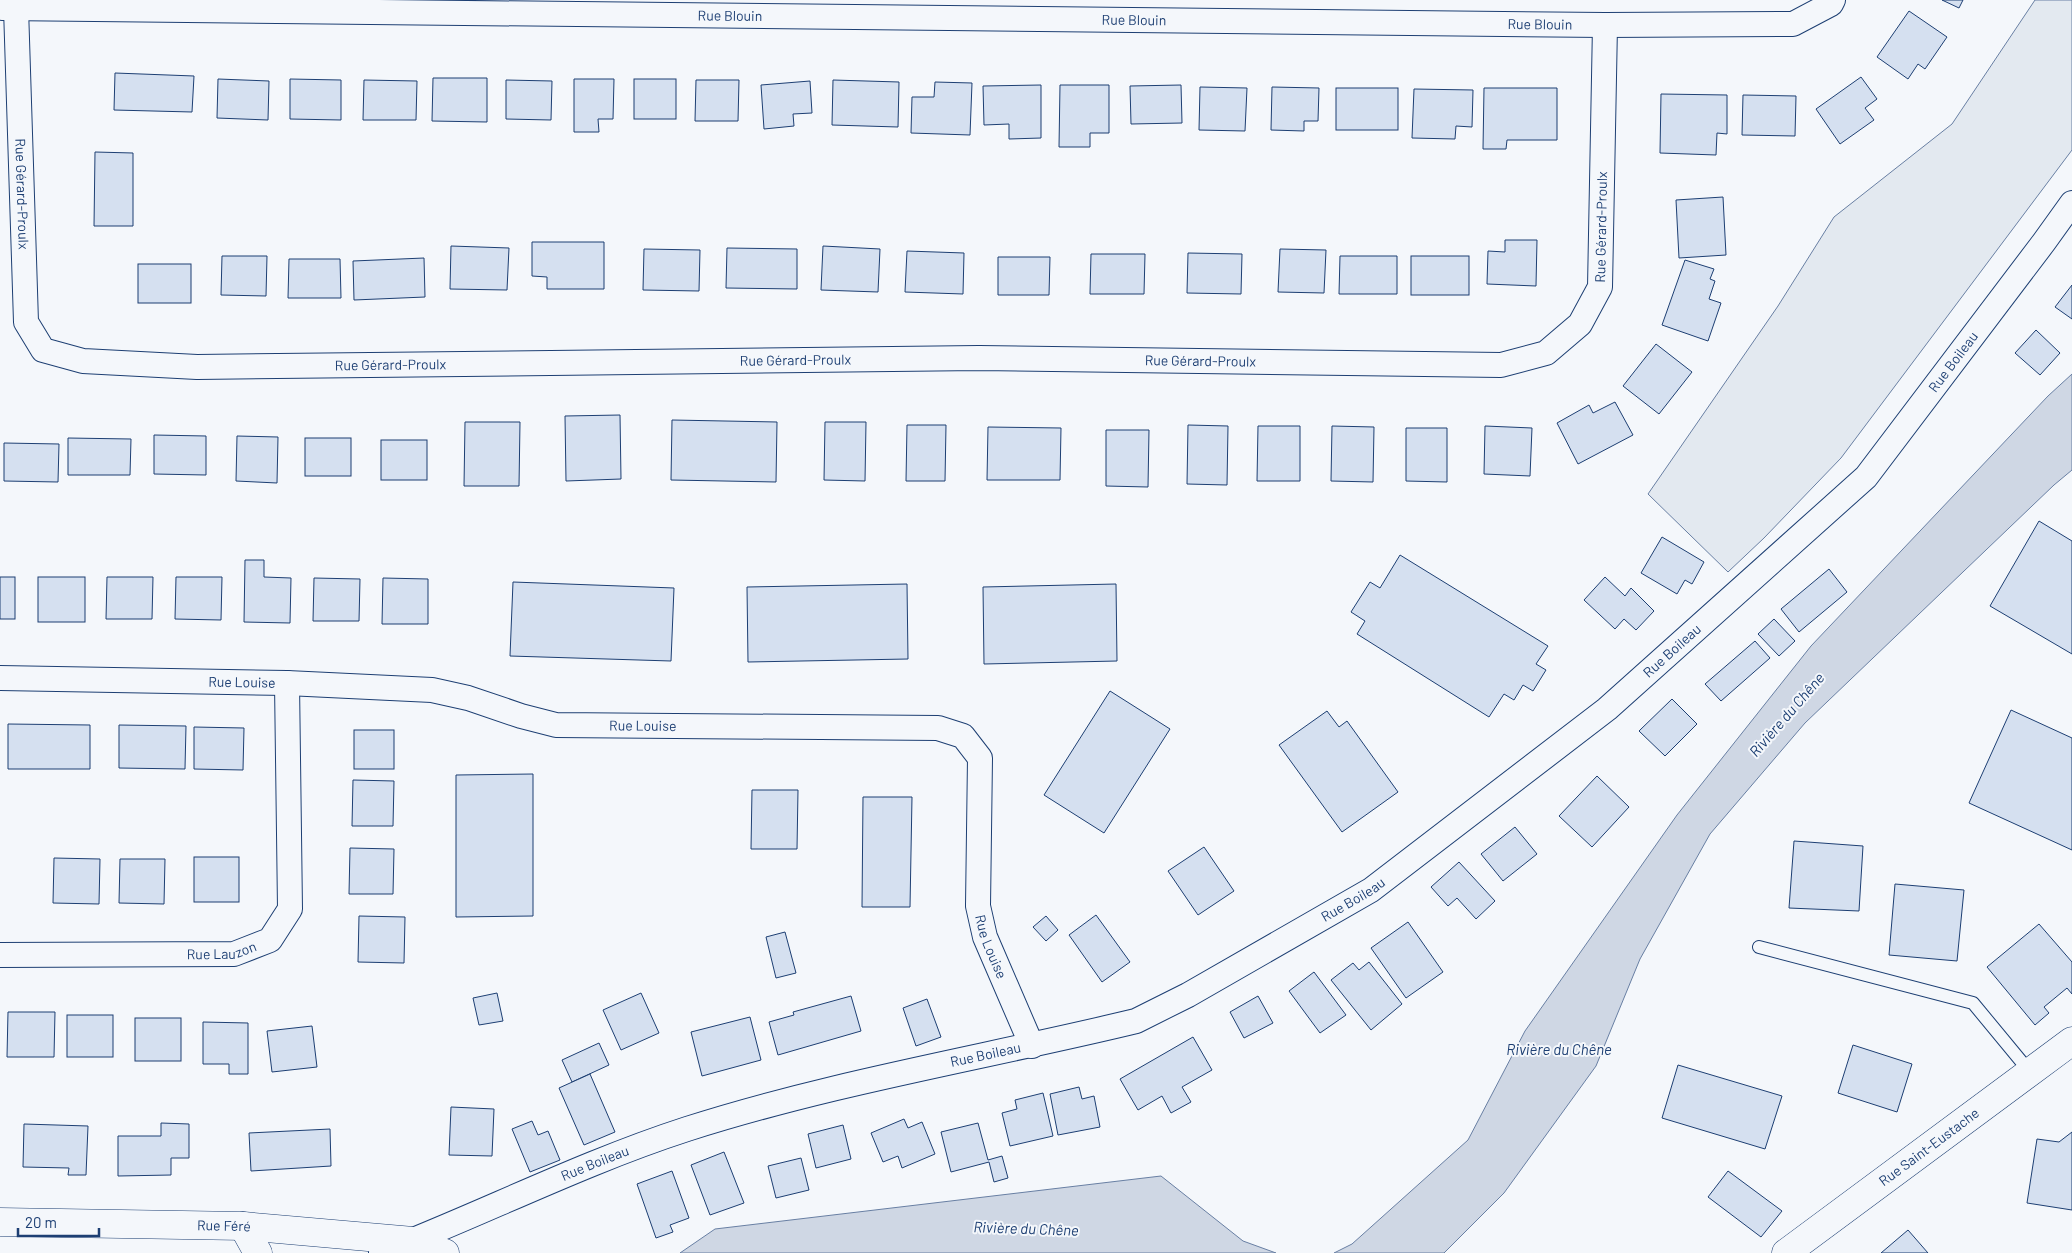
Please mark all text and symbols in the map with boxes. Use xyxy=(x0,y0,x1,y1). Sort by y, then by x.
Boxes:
street label: Rue Blouin xyxy=(698,6,762,24)
street label: Rue Blouin xyxy=(1102,11,1166,28)
street label: Rue Blouin xyxy=(1507,15,1572,33)
street label: Rue Gérard-Proulx xyxy=(12,138,33,250)
street label: Rue Gérard-Proulx xyxy=(1591,171,1610,283)
street label: Rue Boileau xyxy=(1924,328,1981,395)
street label: Rue Gérard-Proulx xyxy=(740,350,851,369)
street label: Rue Gérard-Proulx xyxy=(1145,351,1256,370)
street label: Rue Gérard-Proulx xyxy=(335,355,446,373)
street label: Rue Boileau xyxy=(1639,620,1704,681)
water label: Rivière du Chêne xyxy=(1745,668,1828,760)
street label: Rue Louise xyxy=(208,673,276,691)
street label: Rue Louise xyxy=(609,716,676,734)
street label: Rue Boileau xyxy=(1318,873,1388,925)
street label: Rue Louise xyxy=(972,913,1011,981)
street label: Rue Lauzon xyxy=(187,937,259,962)
street label: Rue Boileau xyxy=(949,1038,1022,1070)
water label: Rivière du Chêne xyxy=(1506,1040,1612,1058)
street label: Rue Saint-Eustache xyxy=(1875,1104,1982,1189)
street label: Rue Boileau xyxy=(558,1141,631,1184)
scale bar xyxy=(18,1206,99,1238)
text: 20 m xyxy=(25,1213,57,1231)
street label: Rue Féré xyxy=(197,1216,252,1235)
water label: Rivière du Chêne xyxy=(973,1217,1079,1239)

